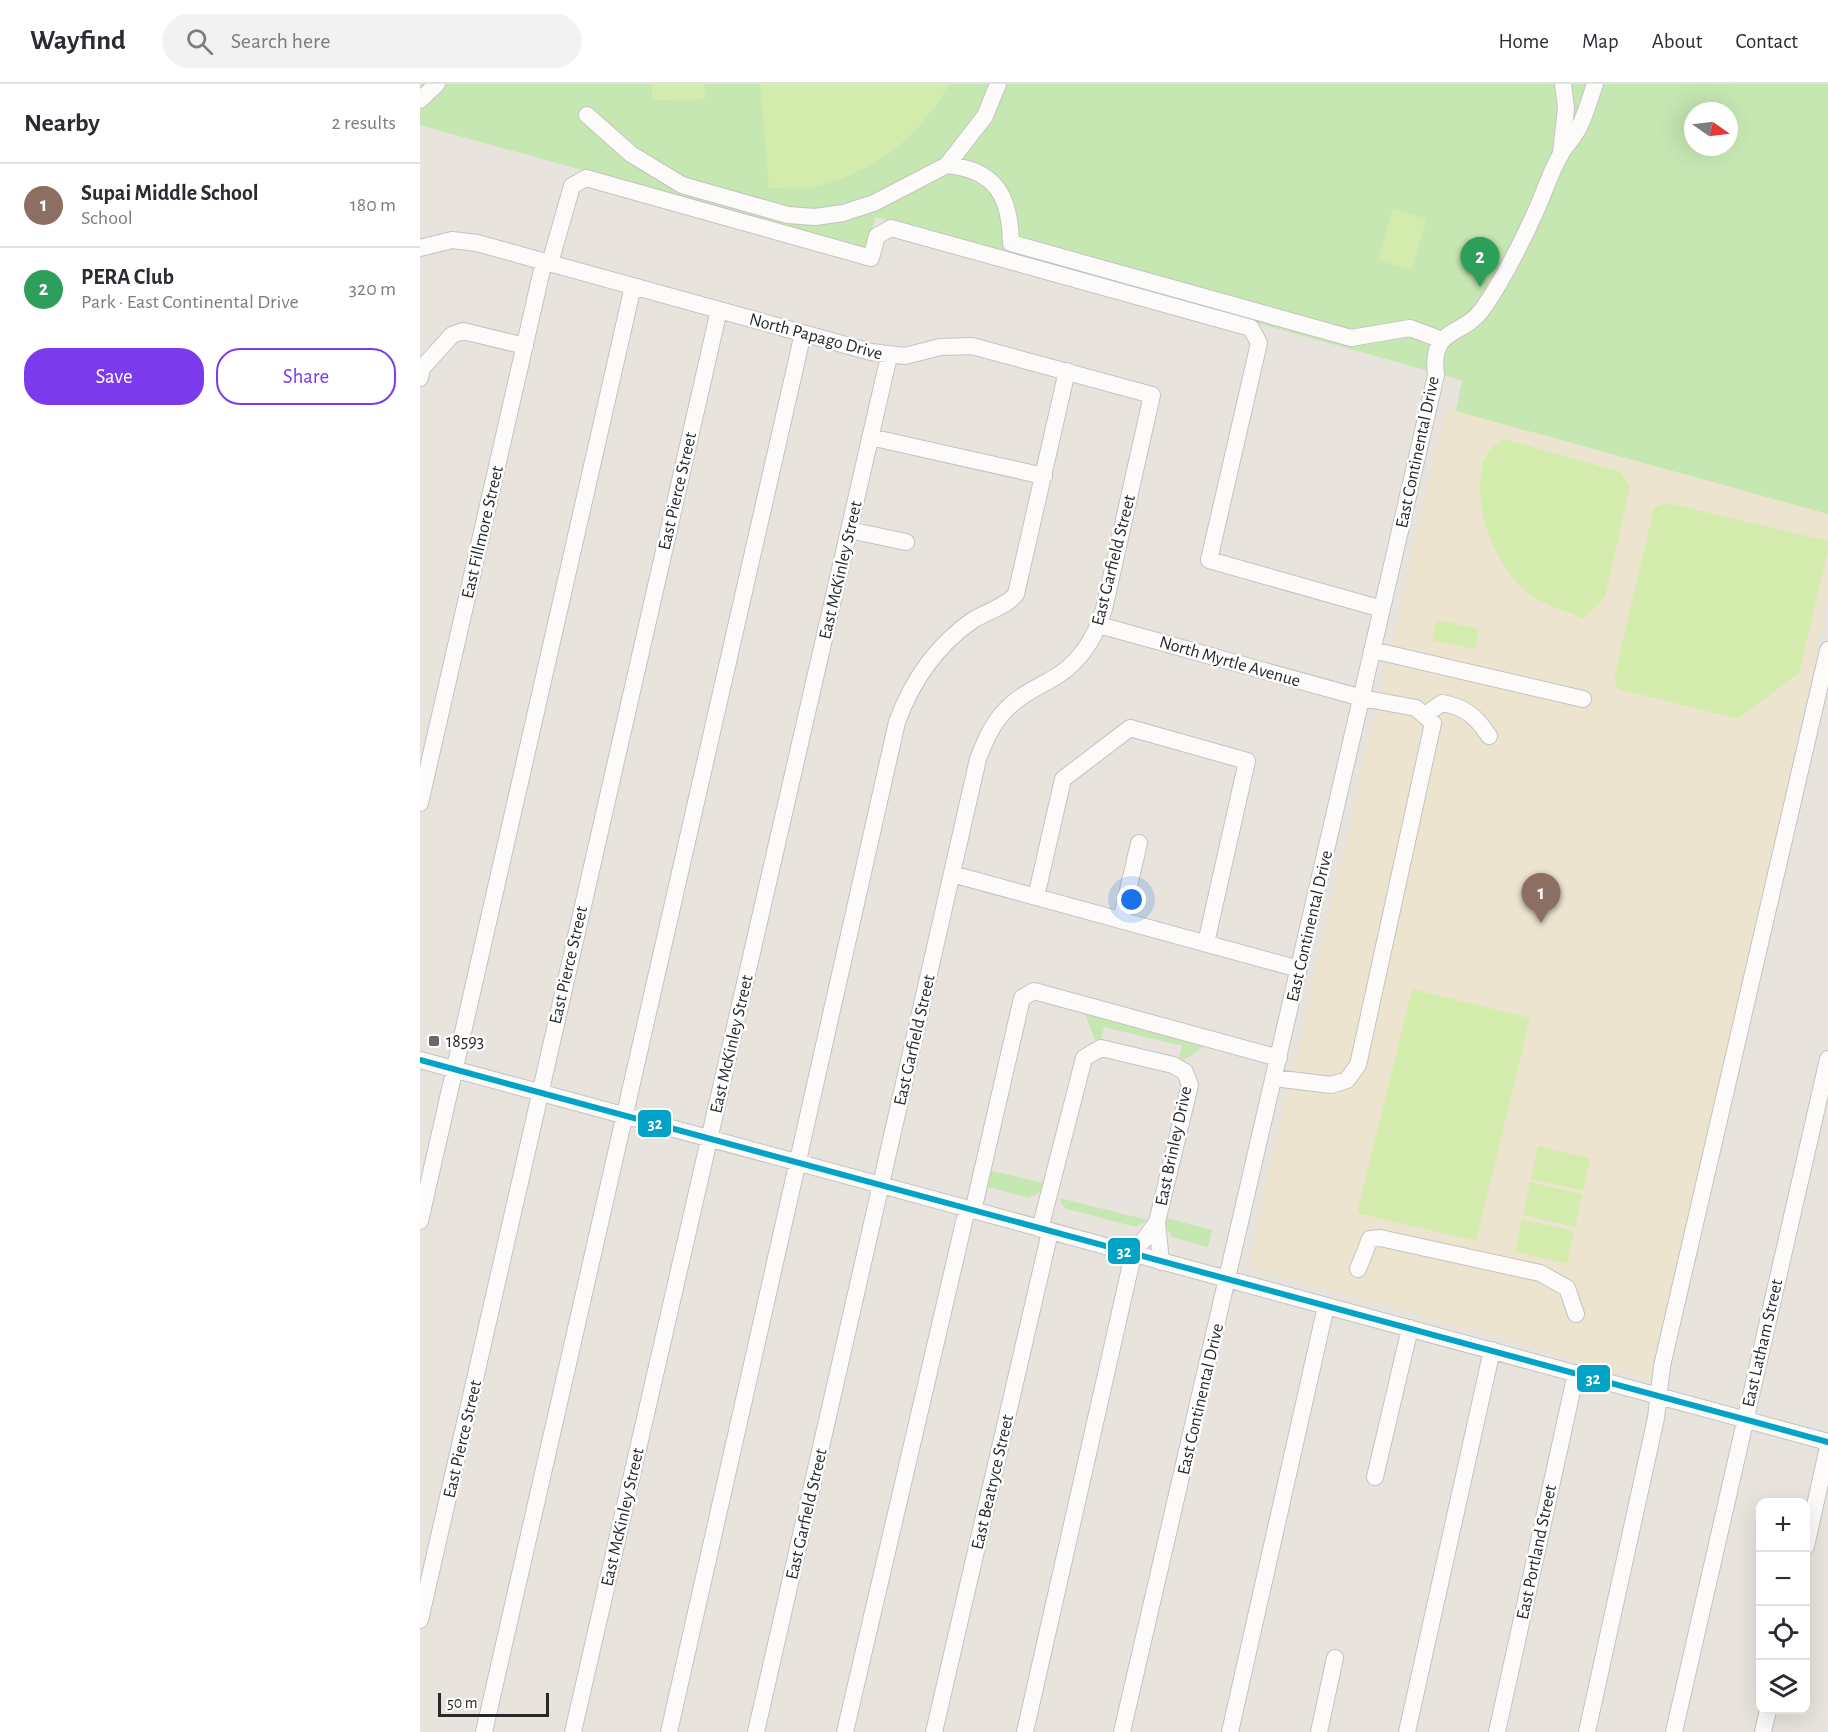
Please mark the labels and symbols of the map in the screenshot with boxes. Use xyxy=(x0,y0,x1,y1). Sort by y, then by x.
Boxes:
north arrow xyxy=(1684,102,1738,156)
pin: 2 xyxy=(1460,238,1500,287)
street label: North Papago Drive xyxy=(747,311,884,363)
street label: East Continental Drive xyxy=(1393,375,1443,530)
street label: East Pierce Street xyxy=(656,430,700,552)
street label: East Fillmore Street xyxy=(459,464,507,600)
street label: East Garfield Street xyxy=(1089,493,1139,627)
street label: East McKinley Street xyxy=(816,499,866,641)
street label: North Myrtle Avenue xyxy=(1157,633,1302,691)
street label: East Continental Drive xyxy=(1284,849,1336,1004)
pin: 1 xyxy=(1522,874,1560,923)
your location xyxy=(1117,885,1146,914)
street label: East Pierce Street xyxy=(547,904,591,1026)
street label: East McKinley Street xyxy=(707,973,757,1115)
street label: East Garfield Street xyxy=(891,973,939,1108)
place label: 18593 xyxy=(446,1033,484,1051)
marker: 18593 xyxy=(427,1034,441,1048)
street label: East Brinley Drive xyxy=(1153,1085,1195,1208)
line badge: 32 xyxy=(637,1109,672,1138)
text: 32 xyxy=(648,1116,663,1132)
line badge: 32 xyxy=(1107,1237,1141,1265)
text: 32 xyxy=(1117,1244,1132,1260)
street label: East Latham Street xyxy=(1739,1277,1787,1409)
street label: East Continental Drive xyxy=(1175,1322,1227,1477)
line badge: 32 xyxy=(1576,1364,1611,1393)
text: 32 xyxy=(1586,1371,1601,1387)
street label: East Pierce Street xyxy=(441,1378,485,1500)
street label: East Beatryce Street xyxy=(969,1413,1017,1551)
street label: East McKinley Street xyxy=(598,1446,648,1588)
street label: East Garfield Street xyxy=(783,1447,831,1582)
street label: East Portland Street xyxy=(1514,1483,1560,1621)
scale bar xyxy=(438,1690,549,1718)

